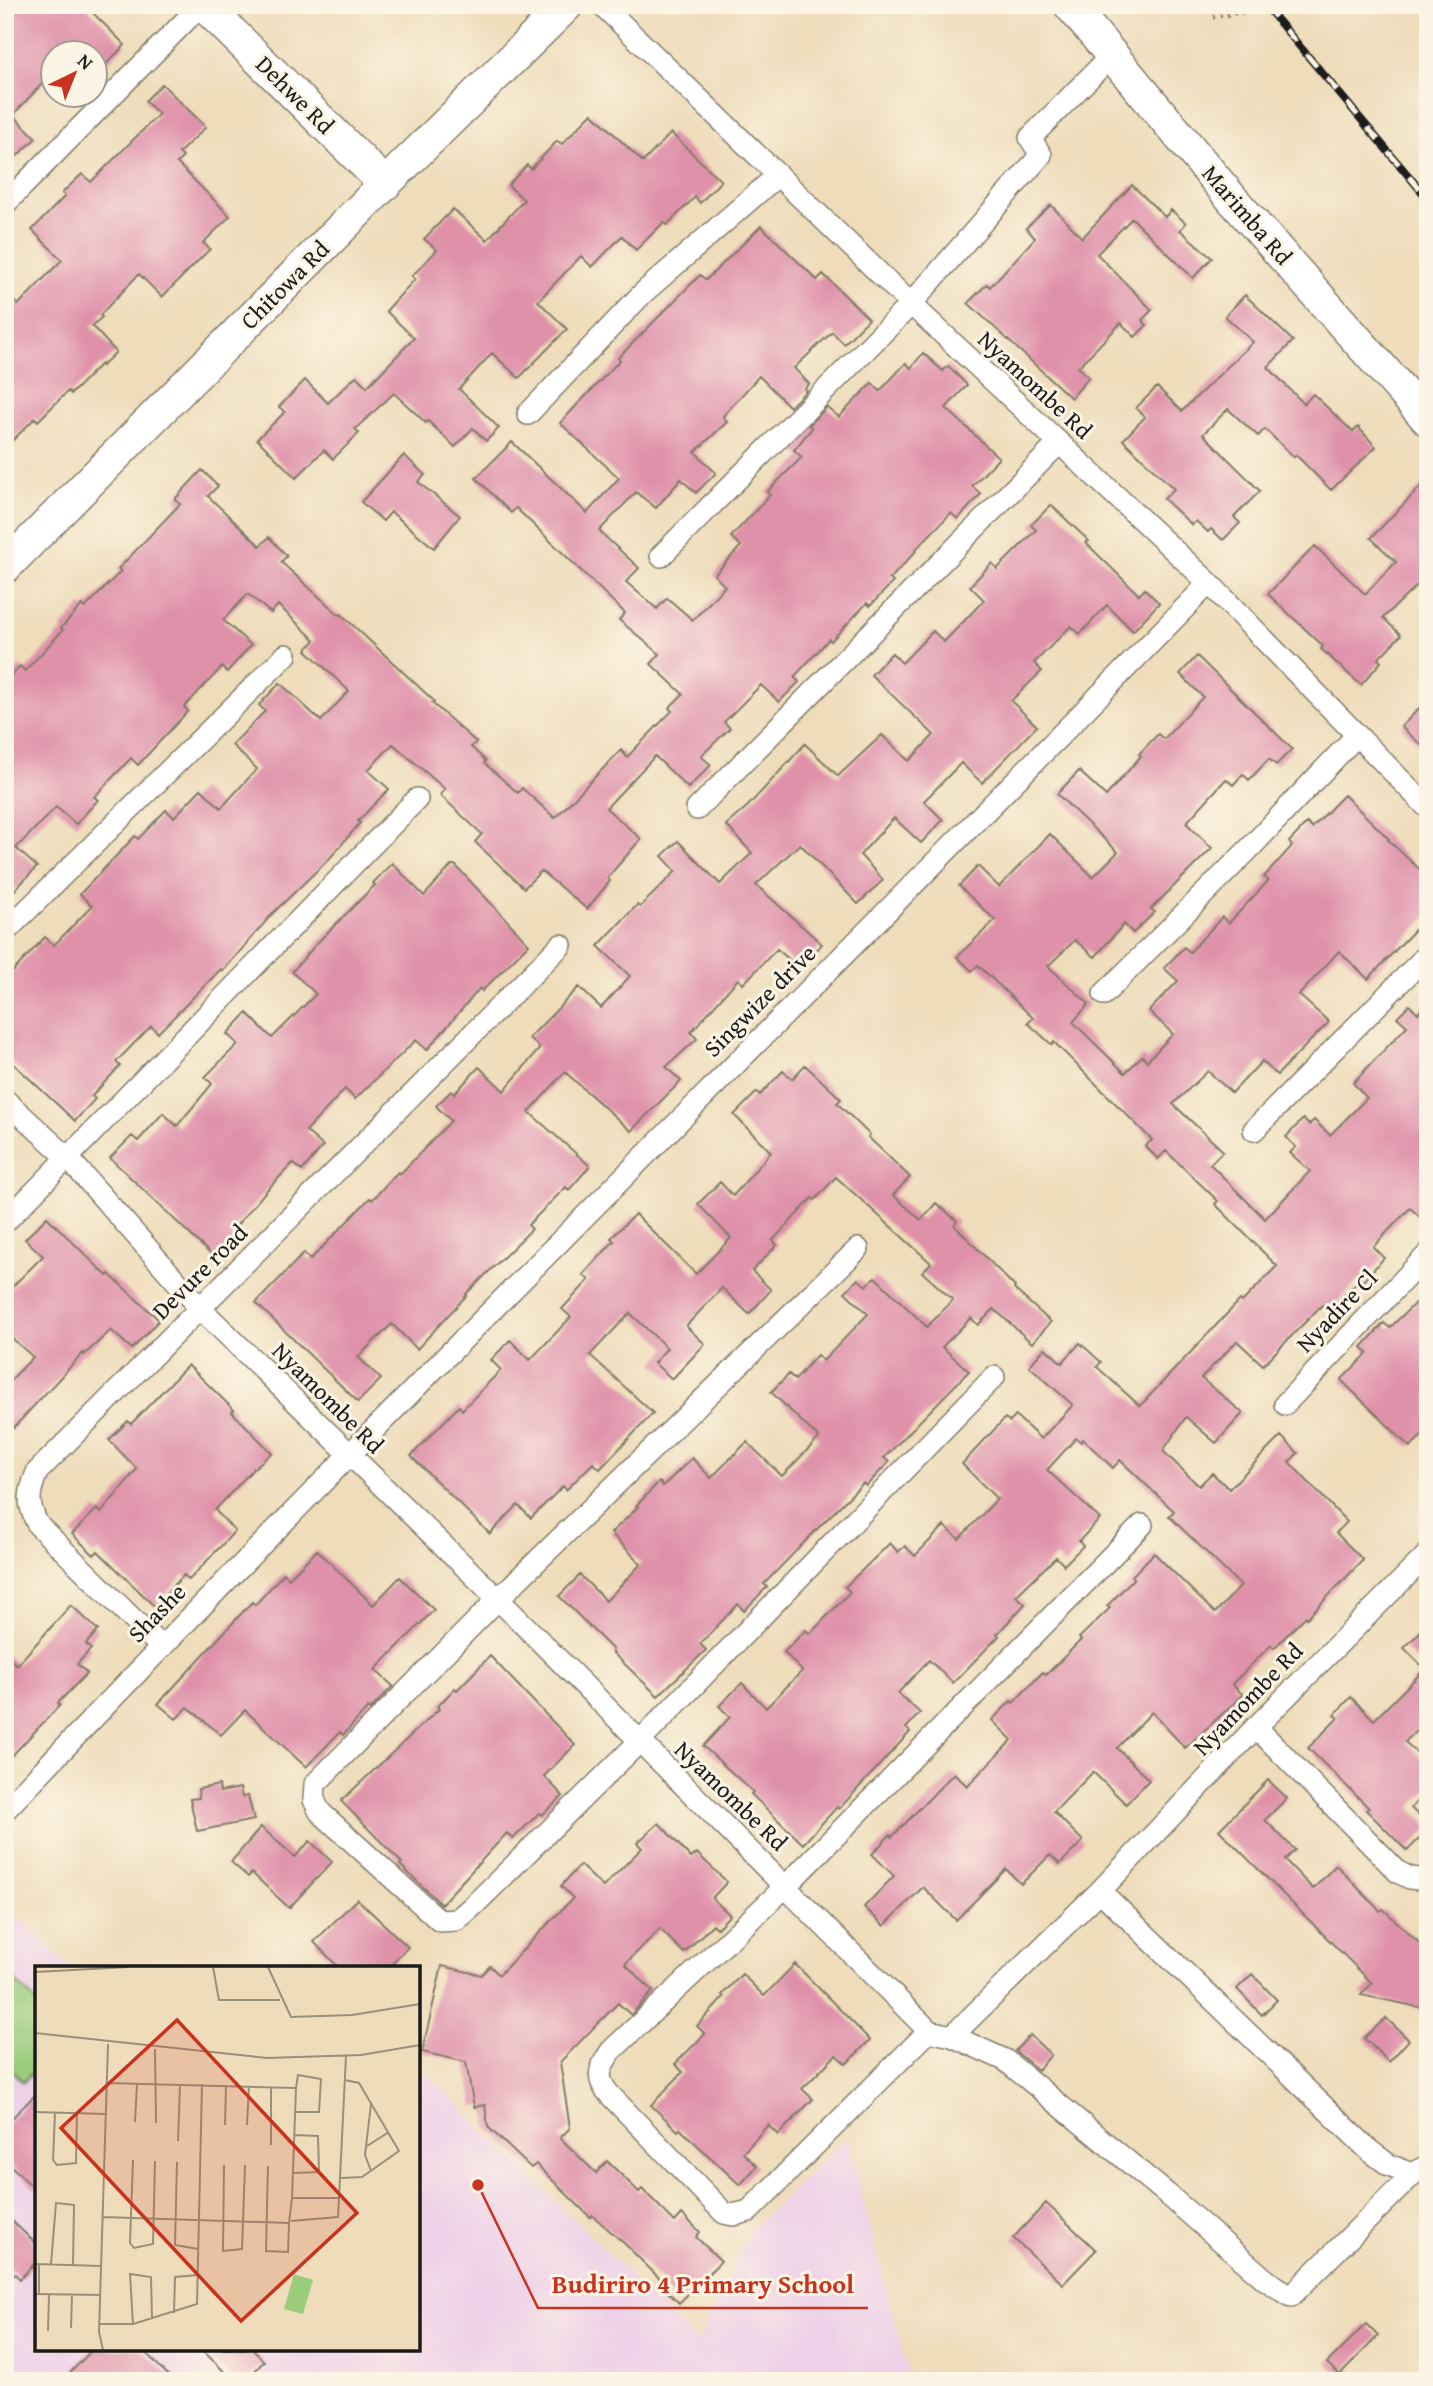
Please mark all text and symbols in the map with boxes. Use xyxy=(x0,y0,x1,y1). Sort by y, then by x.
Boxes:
north arrow xyxy=(38,38,108,108)
text: N xyxy=(71,47,100,76)
street label: Dehwe Rd xyxy=(248,47,343,142)
street label: Marimba Rd xyxy=(1194,157,1301,273)
street label: Chitowa Rd xyxy=(232,232,337,337)
street label: Nyamombe Rd xyxy=(970,322,1101,447)
street label: Singwize drive xyxy=(695,936,824,1065)
street label: Devure road xyxy=(144,1216,256,1327)
street label: Nyadire Cl xyxy=(1288,1261,1386,1360)
street label: Nyamombe Rd xyxy=(264,1334,392,1462)
street label: Shashe xyxy=(119,1575,194,1650)
street label: Nyamombe Rd xyxy=(1184,1634,1311,1763)
street label: Nyamombe Rd xyxy=(667,1732,796,1859)
inset map xyxy=(35,1966,420,2351)
callout: Budiriro 4 Primary School xyxy=(538,2261,868,2308)
text: Budiriro 4 Primary School xyxy=(552,2264,854,2303)

